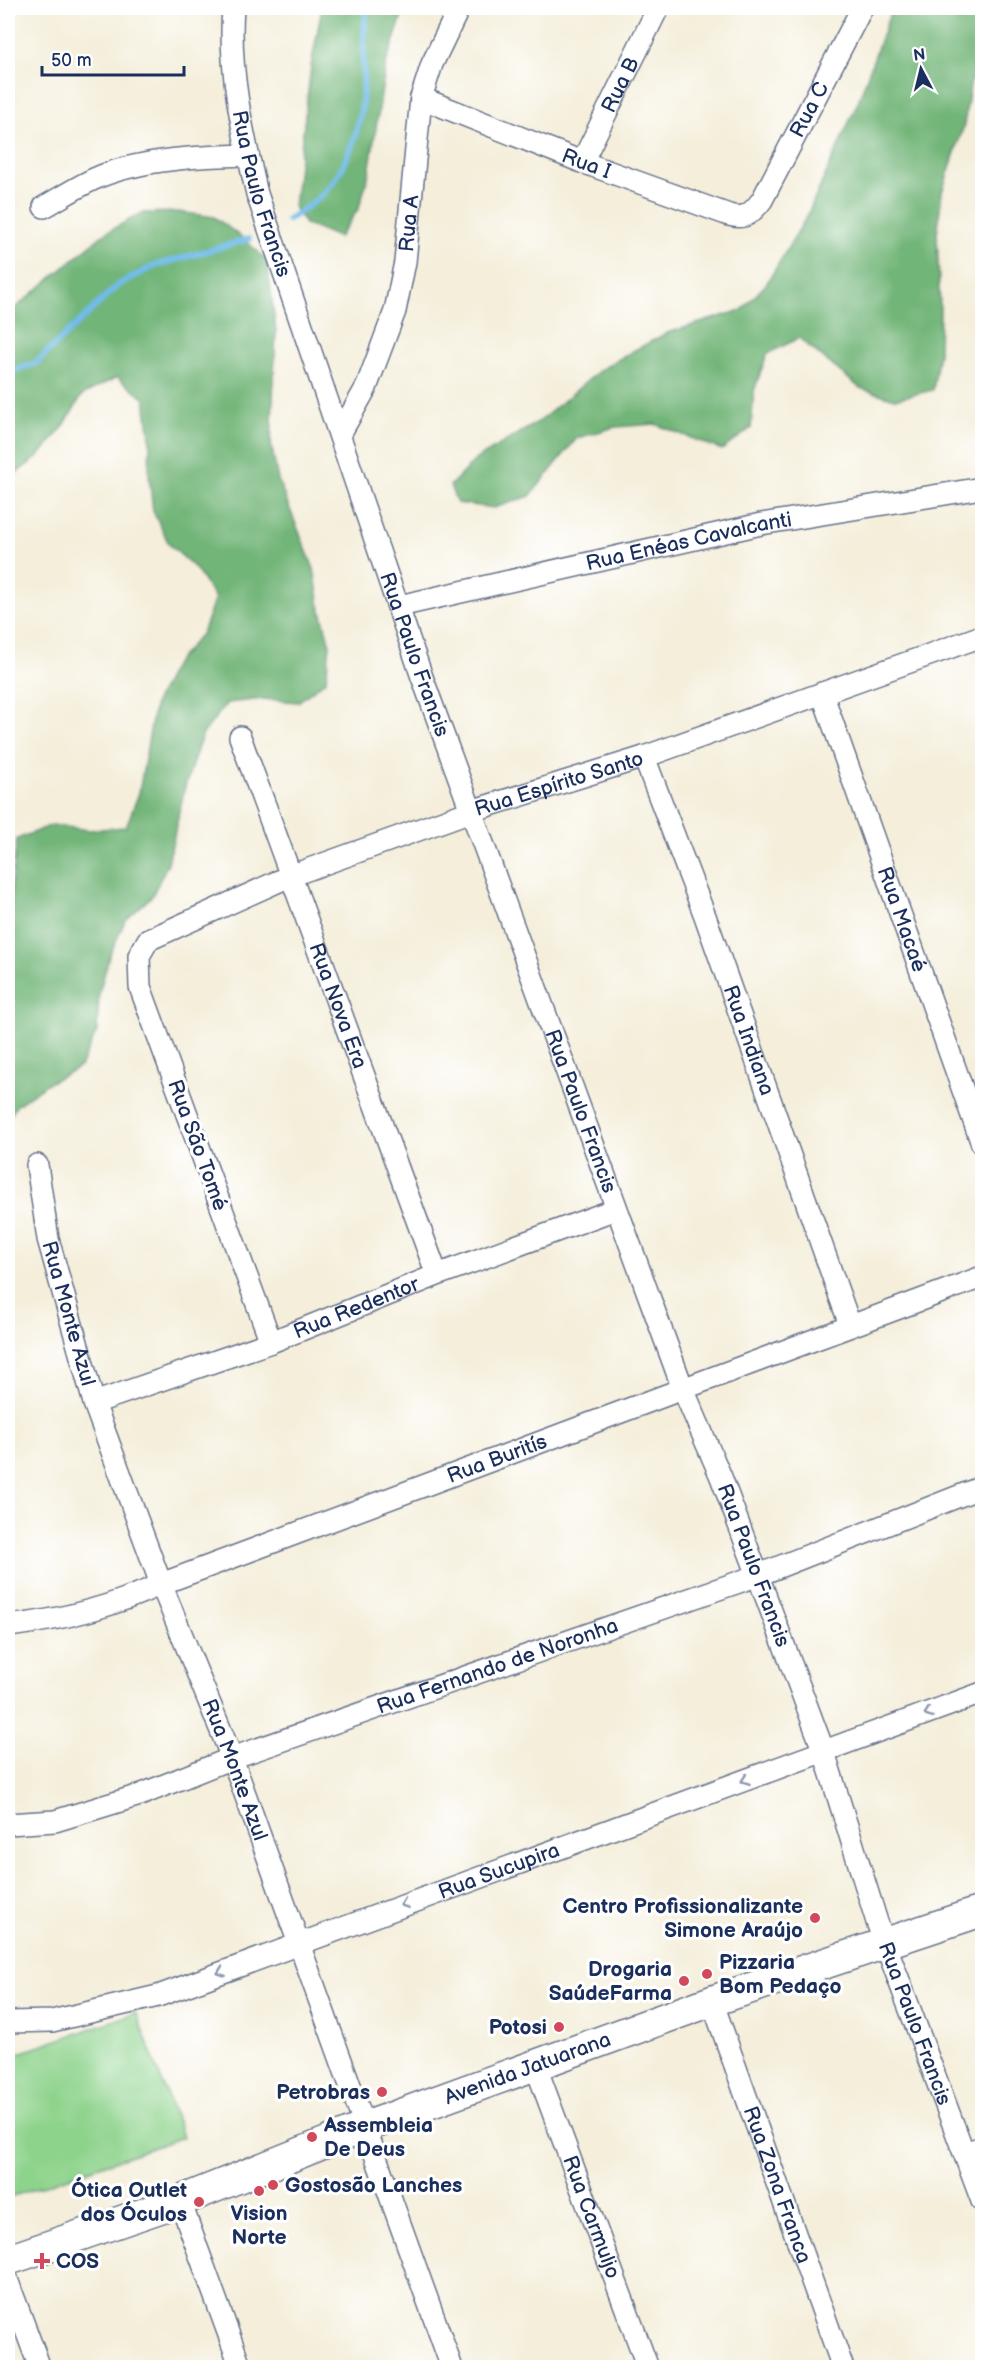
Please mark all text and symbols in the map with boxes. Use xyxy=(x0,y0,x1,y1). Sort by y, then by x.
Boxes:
scale bar xyxy=(42,39,184,77)
north arrow xyxy=(891,39,951,99)
text: N xyxy=(912,45,926,66)
text: 50 m xyxy=(51,50,92,71)
street label: Rua B xyxy=(596,53,645,117)
street label: Rua C xyxy=(785,78,834,142)
street label: Rua Paulo Francis xyxy=(227,108,296,280)
street label: Rua I xyxy=(558,143,614,184)
street label: Rua A xyxy=(394,194,424,253)
street label: Rua Enéas Cavalcanti xyxy=(584,507,794,576)
street label: Rua Paulo Francis xyxy=(374,569,455,740)
street label: Rua Espírito Santo xyxy=(472,746,647,822)
street label: Rua Macaé xyxy=(872,863,932,976)
street label: Rua Nova Era xyxy=(303,939,372,1072)
street label: Rua Indiana xyxy=(718,982,780,1099)
street label: Rua Paulo Francis xyxy=(539,1026,622,1196)
street label: Rua São Tomé xyxy=(162,1076,233,1215)
street label: Rua Monte Azul xyxy=(36,1238,101,1389)
street label: Rua Redentor xyxy=(290,1271,423,1345)
street label: Rua Buritís xyxy=(444,1429,550,1489)
street label: Rua Paulo Francis xyxy=(712,1480,795,1650)
street label: Rua Fernando de Noronha xyxy=(373,1613,621,1720)
street label: Rua Monte Azul xyxy=(196,1695,273,1844)
one-way arrow xyxy=(923,1706,934,1718)
one-way arrow xyxy=(740,1773,751,1786)
street label: Rua Sucupira xyxy=(435,1837,563,1905)
place label: Centro Profissionalizante Simone Araújo xyxy=(562,1894,803,1943)
one-way arrow xyxy=(399,1897,409,1910)
marker: Centro Profissionalizante Simone Araújo xyxy=(808,1911,822,1925)
street label: Rua Paulo Francis xyxy=(873,1939,957,2109)
place label: Pizzaria Bom Pedaço xyxy=(719,1950,841,1999)
place label: Drogaria SaúdeFarma xyxy=(549,1957,672,2006)
one-way arrow xyxy=(216,1965,227,1977)
marker: Pizzaria Bom Pedaço xyxy=(700,1967,714,1981)
marker: Drogaria SaúdeFarma xyxy=(677,1974,691,1988)
place label: Potosi xyxy=(489,2015,547,2040)
marker: Potosi xyxy=(552,2020,566,2034)
street label: Avenida Jatuarana xyxy=(441,2027,614,2110)
place label: Petrobras xyxy=(276,2080,370,2105)
marker: Petrobras xyxy=(375,2085,389,2099)
street label: Rua Zona Franca xyxy=(738,2103,817,2267)
place label: Assembleia De Deus xyxy=(323,2113,433,2162)
marker: Assembleia De Deus xyxy=(305,2130,319,2144)
street label: Rua Carmuljo xyxy=(557,2152,626,2282)
place label: Gostosão Lanches xyxy=(285,2173,462,2198)
place label: Ótica Outlet dos Óculos xyxy=(71,2176,187,2227)
marker: Gostosão Lanches xyxy=(266,2178,280,2192)
marker: Vision Norte xyxy=(252,2184,266,2198)
marker: Ótica Outlet dos Óculos xyxy=(192,2195,206,2209)
place label: Vision Norte xyxy=(230,2201,288,2250)
place label: COS xyxy=(56,2249,99,2274)
marker: COS xyxy=(33,2252,51,2270)

